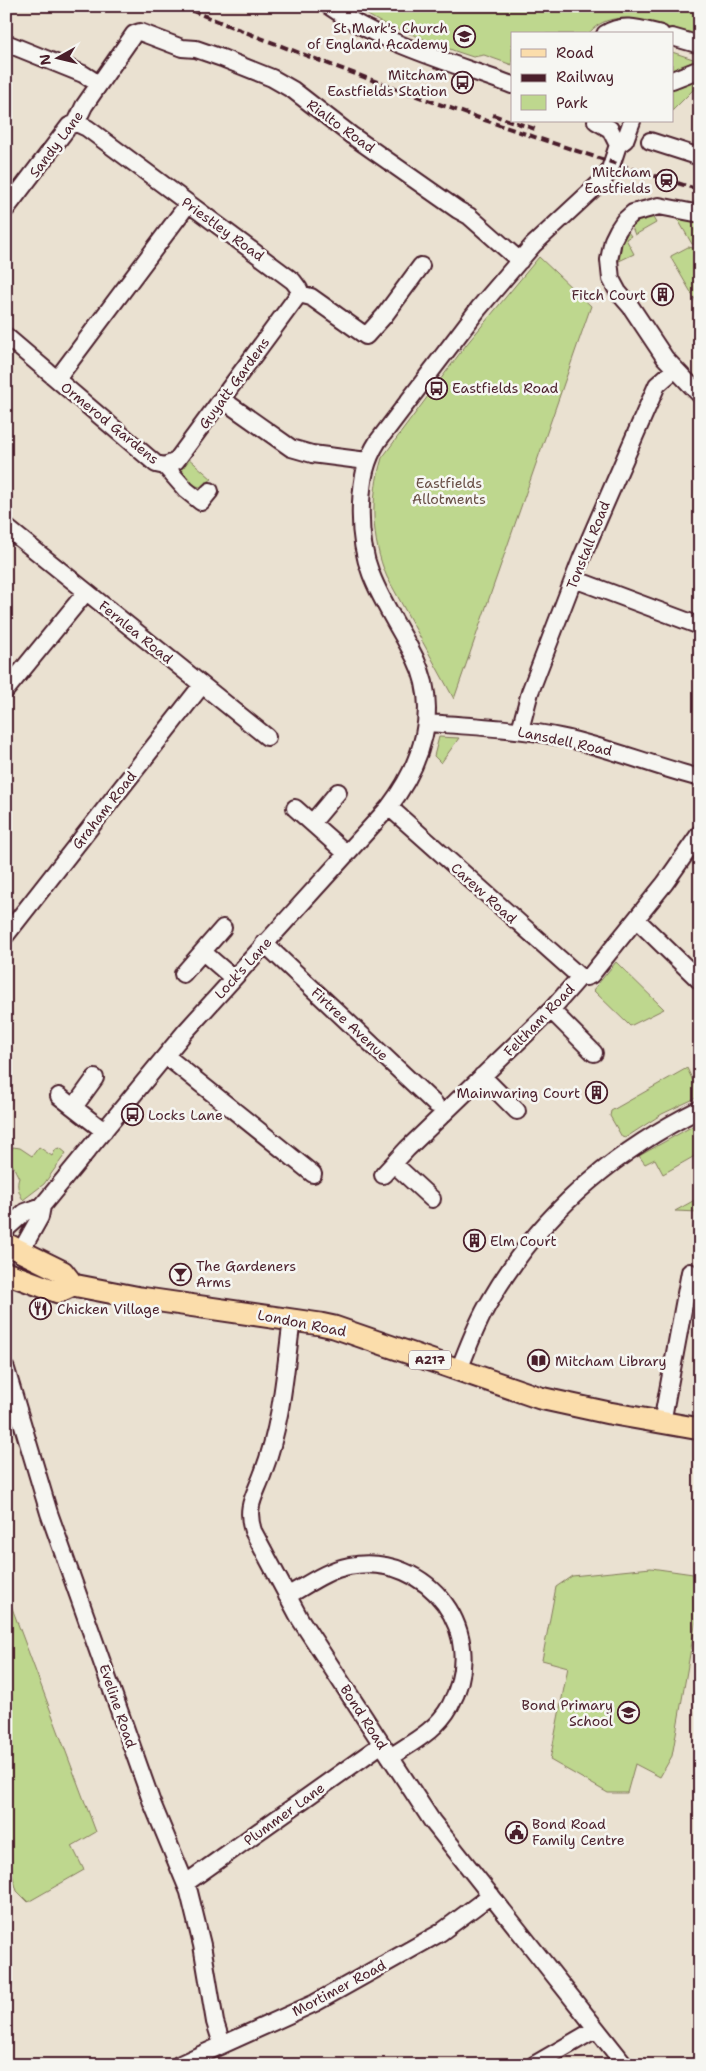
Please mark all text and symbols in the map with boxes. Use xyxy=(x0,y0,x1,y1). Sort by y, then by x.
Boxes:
place label: St Mark's Church of England Academy xyxy=(307,19,448,53)
school or university icon: St Mark's Church of England Academy xyxy=(452,24,476,48)
north arrow xyxy=(32,32,82,82)
legend xyxy=(511,32,674,122)
text: Road xyxy=(556,43,594,63)
text: N xyxy=(35,53,55,67)
place label: Mitcham Eastfields Station xyxy=(327,66,447,100)
text: Railway xyxy=(556,67,614,87)
bus stop icon: Mitcham Eastfields Station xyxy=(451,71,475,95)
text: Park xyxy=(556,93,588,113)
street label: Rialto Road xyxy=(303,95,379,157)
street label: Sandy Lane xyxy=(25,107,87,181)
place label: Mitcham Eastfields xyxy=(585,163,651,197)
station icon: Mitcham Eastfields xyxy=(655,168,679,192)
street label: Priestley Road xyxy=(178,193,268,265)
building icon: Fitch Court xyxy=(650,283,674,307)
place label: Fitch Court xyxy=(571,286,646,304)
street label: Guyatt Gardens xyxy=(195,334,273,432)
bus stop icon: Eastfields Road xyxy=(424,376,448,400)
street label: Ormerod Gardens xyxy=(57,378,163,468)
place label: Eastfields Road xyxy=(452,379,559,397)
park label: Eastfields Allotments xyxy=(412,474,486,508)
street label: Tonstall Road xyxy=(562,498,614,592)
street label: Fernlea Road xyxy=(95,597,177,667)
street label: Lansdell Road xyxy=(516,722,614,760)
street label: Graham Road xyxy=(68,767,140,853)
street label: Carew Road xyxy=(447,859,521,927)
street label: Lock's Lane xyxy=(210,933,276,1003)
street label: Feltham Road xyxy=(500,980,578,1060)
street label: Firtree Avenue xyxy=(308,984,392,1064)
building icon: Mainwaring Court xyxy=(584,1081,608,1105)
place label: Mainwaring Court xyxy=(457,1084,580,1102)
bus stop icon: Locks Lane xyxy=(120,1103,144,1127)
place label: Locks Lane xyxy=(148,1106,223,1124)
building icon: Elm Court xyxy=(462,1229,486,1253)
place label: Elm Court xyxy=(490,1232,557,1250)
place label: The Gardeners Arms xyxy=(196,1257,296,1291)
bar icon: The Gardeners Arms xyxy=(168,1262,192,1286)
restaurant icon: Chicken Village xyxy=(29,1297,53,1321)
place label: Chicken Village xyxy=(57,1300,160,1318)
street label: London Road xyxy=(256,1306,348,1340)
library icon: Mitcham Library xyxy=(527,1349,551,1373)
road number: A217 xyxy=(409,1350,451,1370)
place label: Mitcham Library xyxy=(555,1352,667,1370)
street label: Eveline Road xyxy=(95,1662,141,1750)
street label: Bond Road xyxy=(336,1681,392,1753)
place label: Bond Primary School xyxy=(522,1696,614,1730)
school or university icon: Bond Primary School xyxy=(617,1701,641,1725)
street label: Plummer Lane xyxy=(240,1778,328,1849)
place label: Bond Road Family Centre xyxy=(532,1815,625,1849)
public building icon: Bond Road Family Centre xyxy=(504,1820,528,1844)
street label: Mortimer Road xyxy=(289,1956,389,2020)

